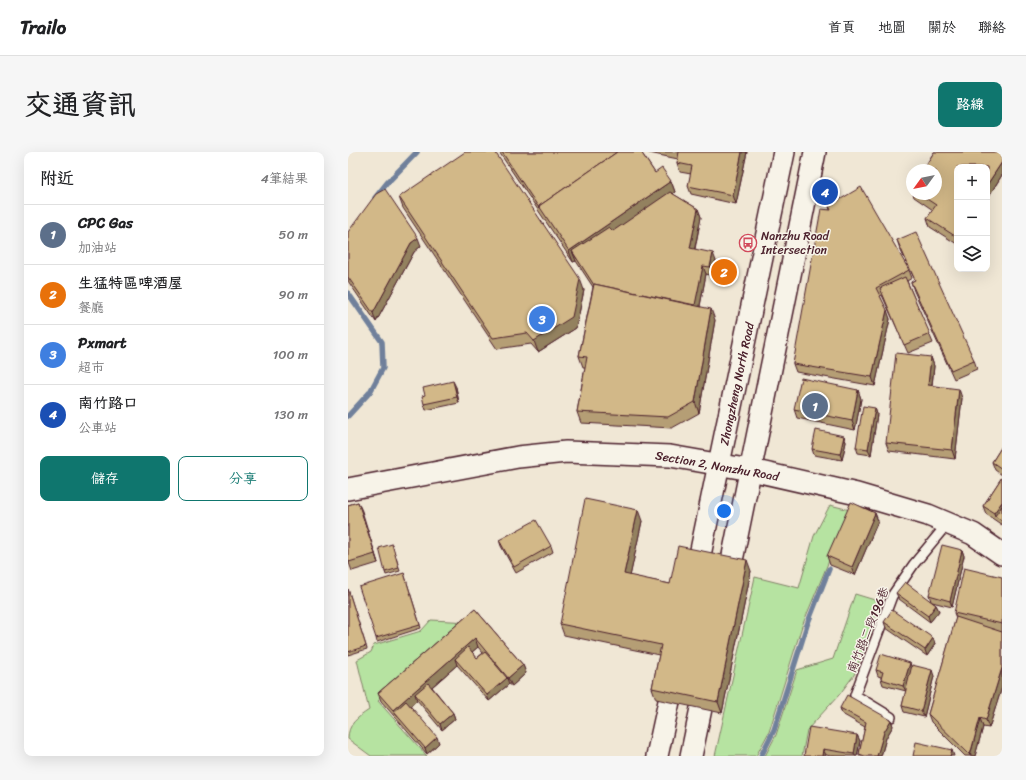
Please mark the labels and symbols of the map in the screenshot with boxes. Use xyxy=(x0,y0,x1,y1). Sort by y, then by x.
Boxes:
north arrow xyxy=(906,164,942,200)
pin: 4 xyxy=(812,177,838,207)
place label: Nanzhu Road Intersection xyxy=(760,225,831,261)
bus stop icon: Nanzhu Road Intersection xyxy=(738,233,758,253)
pin: 2 xyxy=(711,257,737,287)
pin: 3 xyxy=(529,304,555,334)
street label: Zhongzheng North Road xyxy=(713,320,761,447)
pin: 1 xyxy=(802,391,828,421)
street label: Section 2, Nanzhu Road xyxy=(654,444,782,488)
your location xyxy=(714,501,734,521)
street label: 南竹路二段196巷 xyxy=(841,584,895,676)

